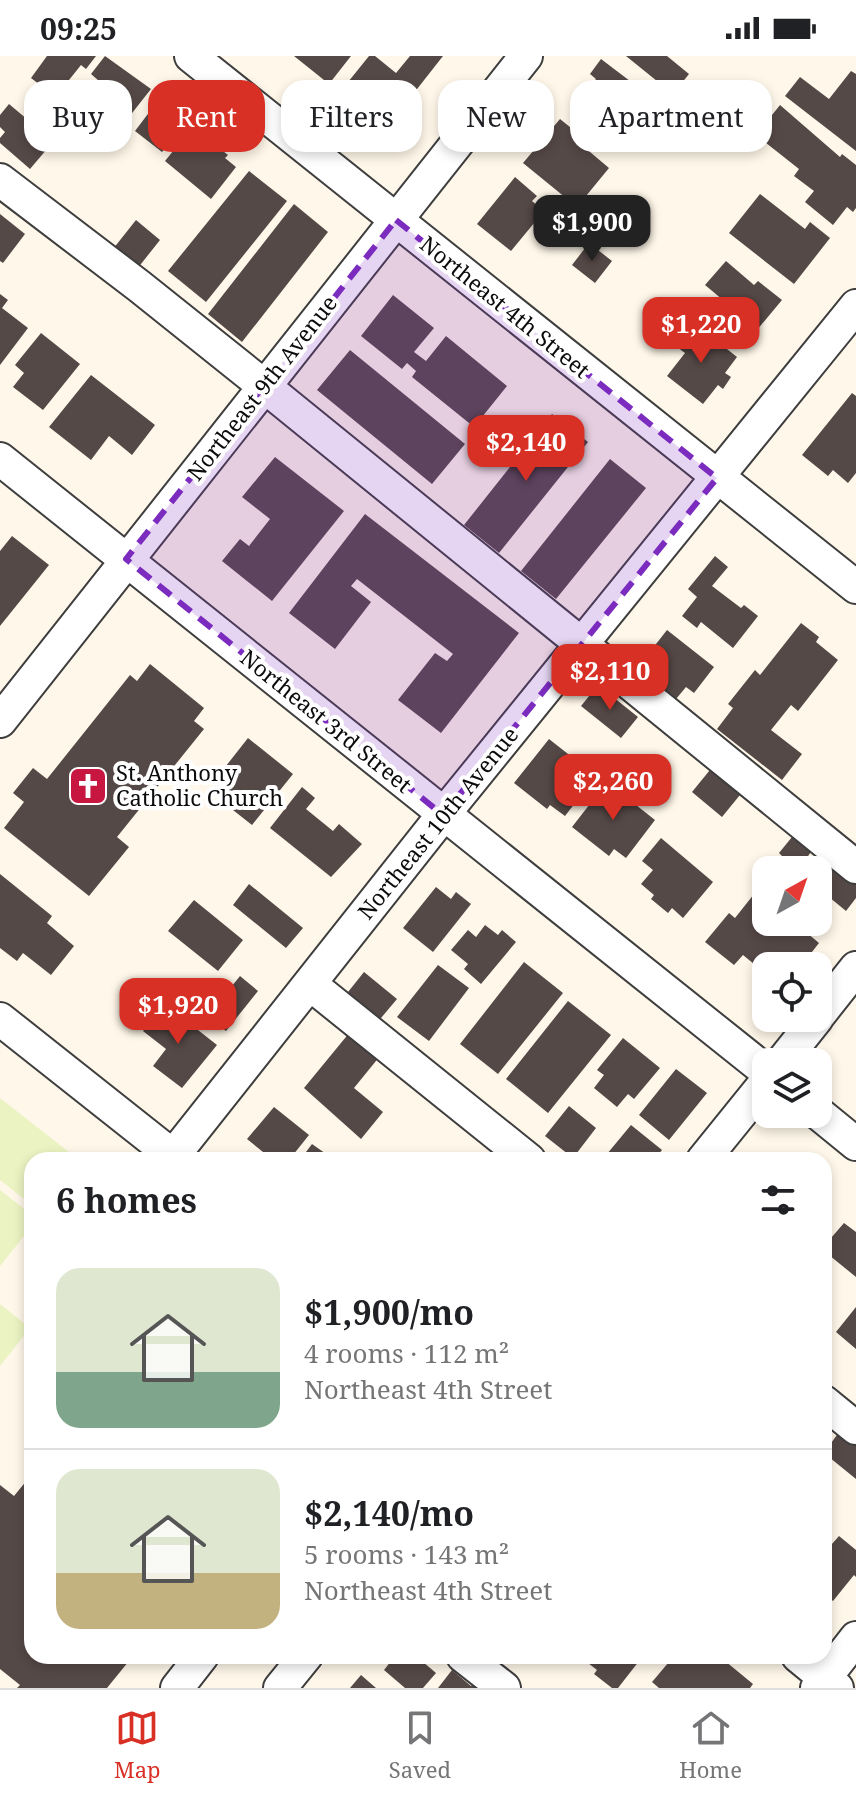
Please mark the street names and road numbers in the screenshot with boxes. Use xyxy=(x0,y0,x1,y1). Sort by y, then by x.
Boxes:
street label: Northeast 4th Street xyxy=(415,228,597,384)
street label: Northeast 9th Avenue xyxy=(179,289,343,486)
street label: Northeast 3rd Street xyxy=(235,642,419,799)
street label: Northeast 10th Avenue xyxy=(350,720,524,925)

